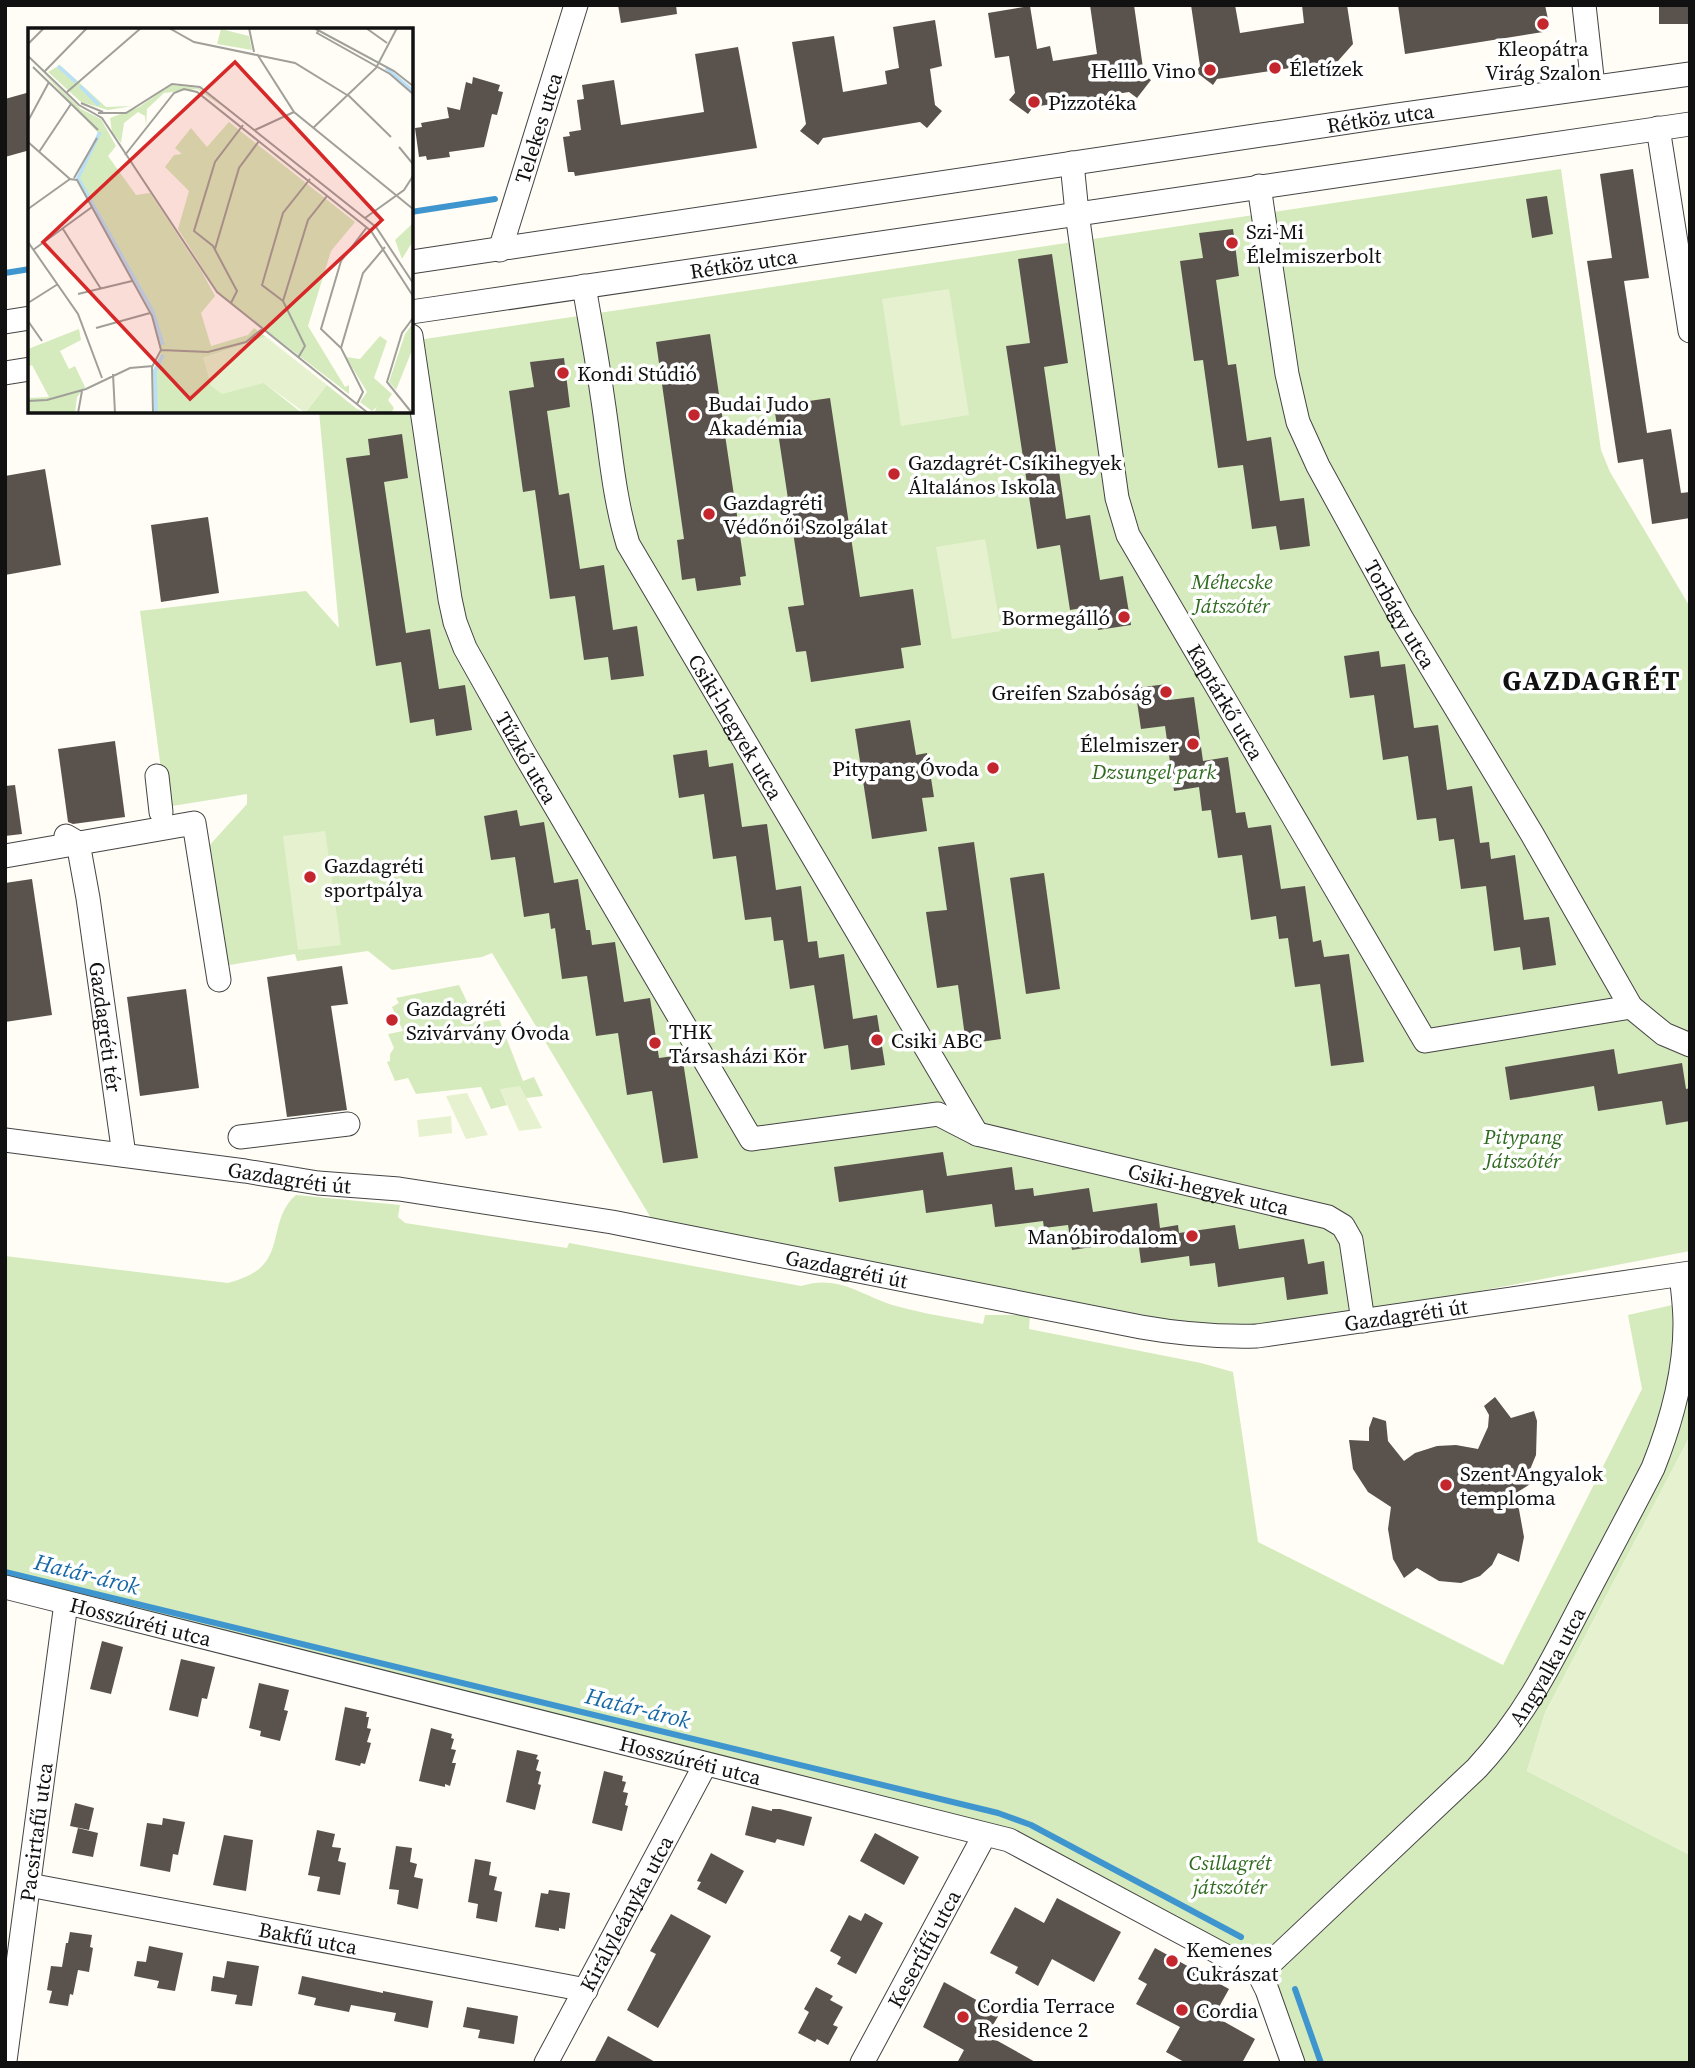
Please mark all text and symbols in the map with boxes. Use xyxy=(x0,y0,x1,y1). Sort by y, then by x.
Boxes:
marker: Kleopátra Virág Szalon xyxy=(1535,16,1551,32)
inset map xyxy=(28,28,413,413)
place label: Kleopátra Virág Szalon xyxy=(1485,34,1601,87)
place label: Életízek xyxy=(1289,54,1364,83)
place label: Helllo Vino xyxy=(1091,56,1196,85)
marker: Életízek xyxy=(1267,60,1283,76)
marker: Helllo Vino xyxy=(1202,62,1218,78)
street label: Telekes utca xyxy=(507,69,569,187)
place label: Pizzotéka xyxy=(1048,88,1137,117)
marker: Pizzotéka xyxy=(1026,94,1042,110)
street label: Rétköz utca xyxy=(1325,95,1436,140)
place label: Szi-Mi Élelmiszerbolt xyxy=(1246,217,1382,270)
marker: Szi-Mi Élelmiszerbolt xyxy=(1224,235,1240,251)
street label: Rétköz utca xyxy=(688,241,799,285)
place label: Kondi Stúdió xyxy=(577,359,697,388)
marker: Kondi Stúdió xyxy=(555,365,571,381)
place label: Budai Judo Akadémia xyxy=(708,389,809,442)
marker: Budai Judo Akadémia xyxy=(686,407,702,423)
place label: Gazdagrét-Csíkihegyek Általános Iskola xyxy=(908,448,1122,501)
marker: Gazdagrét-Csíkihegyek Általános Iskola xyxy=(886,466,902,482)
place label: Gazdagréti Védőnői Szolgálat xyxy=(723,488,888,541)
marker: Gazdagréti Védőnői Szolgálat xyxy=(701,506,717,522)
street label: Torbágy utca xyxy=(1358,555,1443,674)
park label: Méhecske Játszótér xyxy=(1190,567,1273,620)
place label: Bormegálló xyxy=(1002,603,1110,632)
marker: Bormegálló xyxy=(1116,609,1132,625)
street label: Kaptárkő utca xyxy=(1181,638,1271,765)
street label: Csiki-hegyek utca xyxy=(682,648,791,805)
district label: GAZDAGRÉT xyxy=(1503,661,1681,699)
place label: Greifen Szabóság xyxy=(991,678,1152,707)
marker: Greifen Szabóság xyxy=(1158,684,1174,700)
street label: Tűzkő utca xyxy=(489,706,565,809)
place label: Élelmiszer xyxy=(1080,730,1179,759)
marker: Élelmiszer xyxy=(1185,736,1201,752)
place label: Pitypang Óvoda xyxy=(832,754,979,783)
park label: Dzsungel park xyxy=(1091,757,1216,786)
marker: Pitypang Óvoda xyxy=(985,760,1001,776)
place label: Gazdagréti sportpálya xyxy=(324,851,424,904)
marker: Gazdagréti sportpálya xyxy=(302,869,318,885)
street label: Gazdagréti tér xyxy=(83,960,130,1094)
place label: Gazdagréti Szivárvány Óvoda xyxy=(406,994,570,1047)
marker: Gazdagréti Szivárvány Óvoda xyxy=(384,1012,400,1028)
place label: THK Társasházi Kör xyxy=(669,1017,807,1070)
place label: Csiki ABC xyxy=(891,1026,982,1055)
marker: Csiki ABC xyxy=(869,1032,885,1048)
marker: THK Társasházi Kör xyxy=(647,1035,663,1051)
park label: Pitypang Játszótér xyxy=(1482,1122,1563,1175)
street label: Gazdagréti út xyxy=(226,1154,352,1200)
street label: Csiki-hegyek utca xyxy=(1125,1156,1292,1222)
place label: Manóbirodalom xyxy=(1027,1222,1178,1251)
marker: Manóbirodalom xyxy=(1184,1228,1200,1244)
street label: Gazdagréti út xyxy=(783,1242,911,1295)
street label: Gazdagréti út xyxy=(1342,1291,1470,1338)
place label: Szent Angyalok temploma xyxy=(1460,1459,1604,1512)
marker: Szent Angyalok temploma xyxy=(1438,1477,1454,1493)
water label: Határ-árok xyxy=(30,1545,143,1603)
street label: Hosszúréti utca xyxy=(67,1589,215,1653)
street label: Angyalka utca xyxy=(1502,1602,1592,1731)
water label: Határ-árok xyxy=(581,1679,694,1737)
street label: Hosszúréti utca xyxy=(617,1728,765,1792)
street label: Pacsirtafű utca xyxy=(12,1760,59,1903)
street label: Királyleányka utca xyxy=(573,1830,680,1996)
park label: Csillagrét játszótér xyxy=(1189,1848,1272,1901)
street label: Keserűfű utca xyxy=(880,1884,967,2012)
street label: Bakfű utca xyxy=(256,1914,360,1961)
place label: Kemenes Cukrászat xyxy=(1186,1935,1278,1988)
marker: Kemenes Cukrászat xyxy=(1164,1953,1180,1969)
place label: Cordia Terrace Residence 2 xyxy=(977,1991,1115,2044)
place label: Cordia xyxy=(1196,1996,1259,2025)
marker: Cordia xyxy=(1174,2002,1190,2018)
marker: Cordia Terrace Residence 2 xyxy=(955,2009,971,2025)

